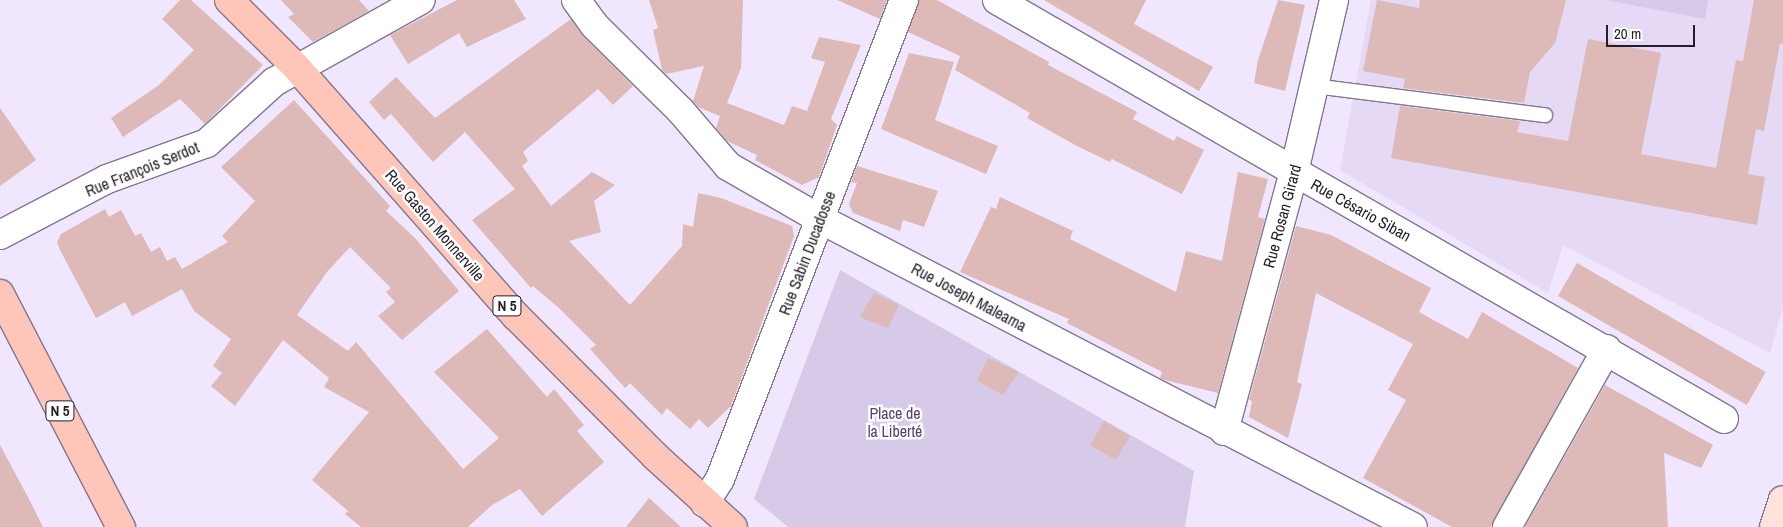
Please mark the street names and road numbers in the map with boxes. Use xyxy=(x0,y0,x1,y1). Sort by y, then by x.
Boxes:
street label: Rue François Serdot xyxy=(82,137,202,201)
street label: Rue Rosan Girard xyxy=(1259,162,1305,270)
street label: Rue Gaston Monnerville xyxy=(381,165,489,285)
street label: Rue Césario Siban xyxy=(1308,175,1414,245)
street label: Rue Sabin Ducadosse xyxy=(775,188,839,318)
street label: Rue Joseph Maleama xyxy=(908,259,1030,335)
road number: N 5 xyxy=(492,294,522,318)
road number: N 5 xyxy=(45,398,75,424)

